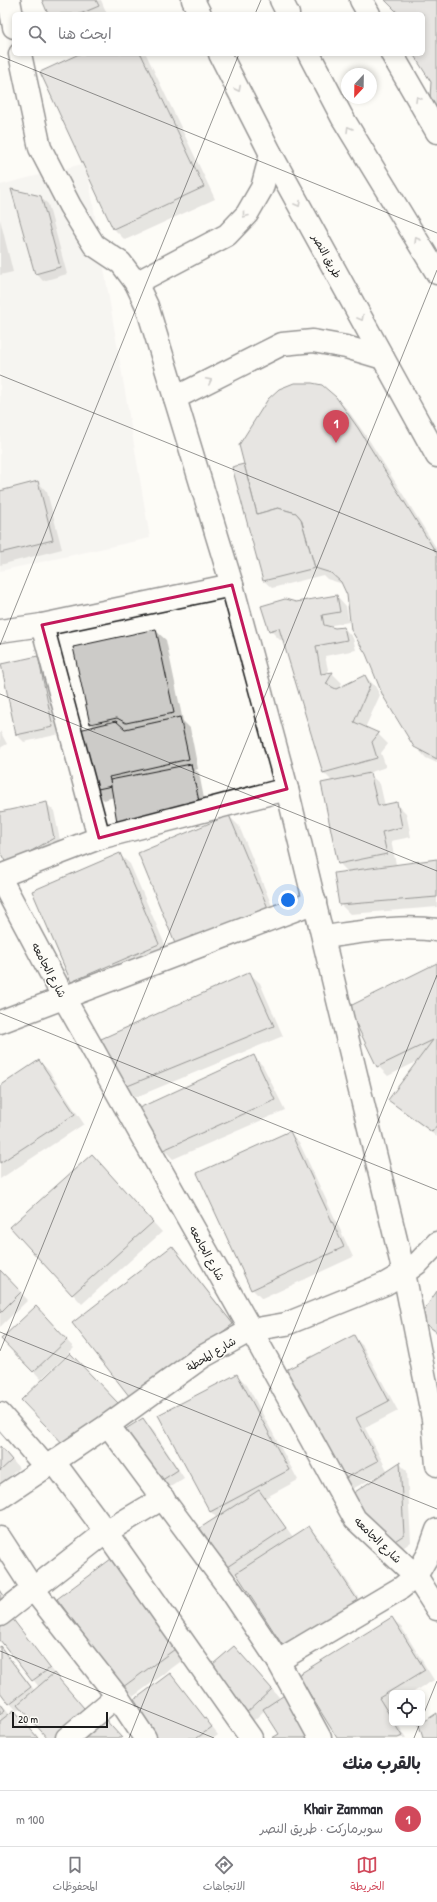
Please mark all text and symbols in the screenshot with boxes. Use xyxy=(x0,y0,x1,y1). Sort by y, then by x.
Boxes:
search box xyxy=(12,12,425,56)
icon: search xyxy=(26,23,48,45)
text: ابحث هنا xyxy=(58,23,112,44)
north arrow xyxy=(341,68,377,104)
one-way arrow xyxy=(233,85,241,92)
one-way arrow xyxy=(415,96,422,103)
one-way arrow xyxy=(347,126,354,133)
one-way arrow xyxy=(294,200,301,207)
one-way arrow xyxy=(243,210,250,217)
street label: طريق النصر xyxy=(309,231,345,281)
one-way arrow xyxy=(414,237,421,244)
one-way arrow xyxy=(356,314,363,321)
one-way arrow xyxy=(205,378,213,386)
pin: 1 xyxy=(323,410,349,443)
your location xyxy=(278,890,298,910)
street label: شارع الجامعه xyxy=(27,940,69,1001)
street label: شارع الجامعه xyxy=(184,1223,228,1284)
street label: شارع المحطة xyxy=(184,1334,239,1376)
street label: شارع الجامعه xyxy=(350,1514,405,1567)
map controls xyxy=(389,1690,425,1726)
button: locate xyxy=(389,1690,425,1726)
scale bar xyxy=(12,1710,108,1729)
text: 20 m xyxy=(18,1712,38,1726)
text: بالقرب منك xyxy=(343,1751,421,1774)
text: Khair Zamman xyxy=(304,1798,383,1819)
text: 100 m xyxy=(16,1810,44,1828)
text: 1 xyxy=(406,1810,410,1828)
text: سوبرماركت · طريق النصر xyxy=(260,1819,383,1837)
tab: المحفوظات xyxy=(53,1854,98,1896)
tab: الاتجاهات xyxy=(203,1854,245,1896)
tab: الخريطة xyxy=(350,1854,385,1896)

